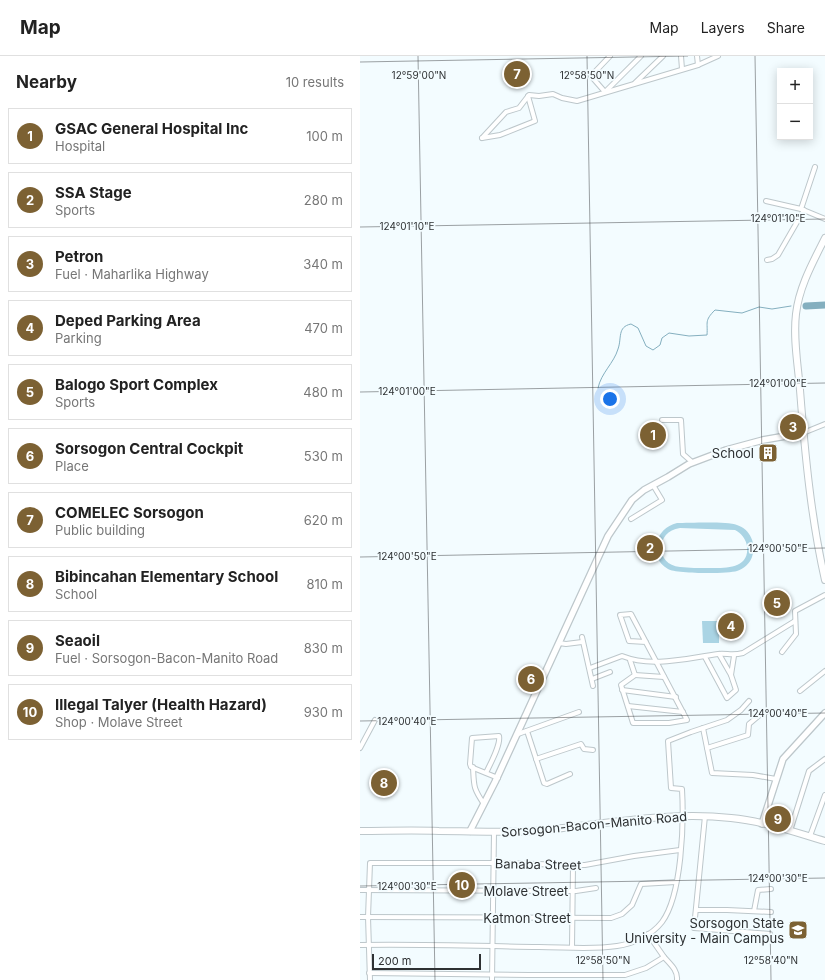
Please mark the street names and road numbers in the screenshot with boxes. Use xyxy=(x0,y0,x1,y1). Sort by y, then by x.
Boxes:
street label: Sorsogon-Bacon-Manito Road xyxy=(500,808,688,840)
street label: Banaba Street xyxy=(495,855,581,873)
street label: Molave Street xyxy=(484,883,568,899)
street label: Katmon Street xyxy=(483,910,571,926)

